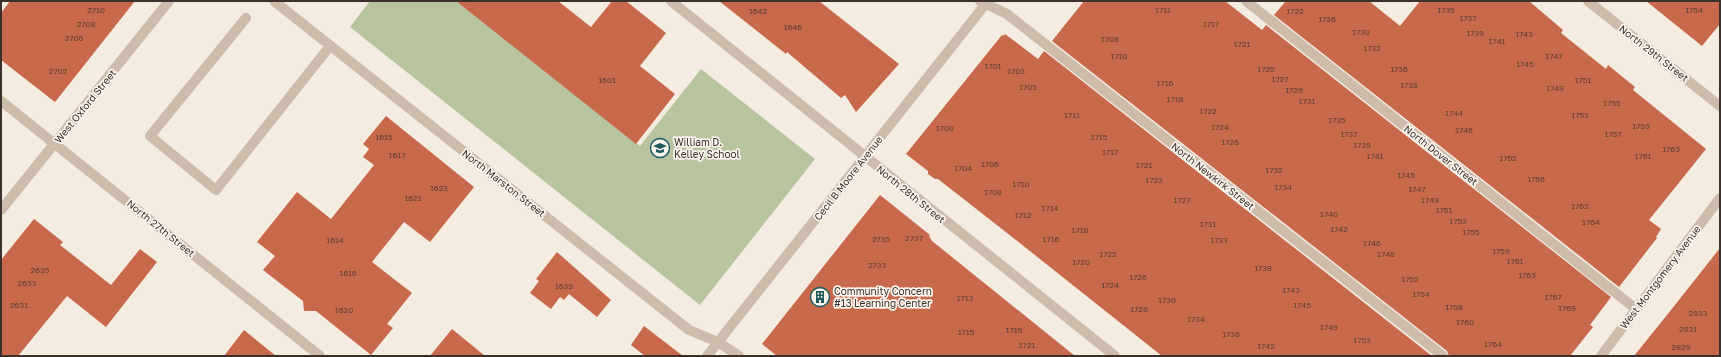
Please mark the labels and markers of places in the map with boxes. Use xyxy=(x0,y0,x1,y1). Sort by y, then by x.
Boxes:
place label: William D. Kelley School xyxy=(674,136,740,160)
school or university icon: William D. Kelley School xyxy=(649,137,671,159)
place label: Community Concern #13 Learning Center xyxy=(834,285,932,309)
building icon: Community Concern #13 Learning Center xyxy=(809,286,831,308)

